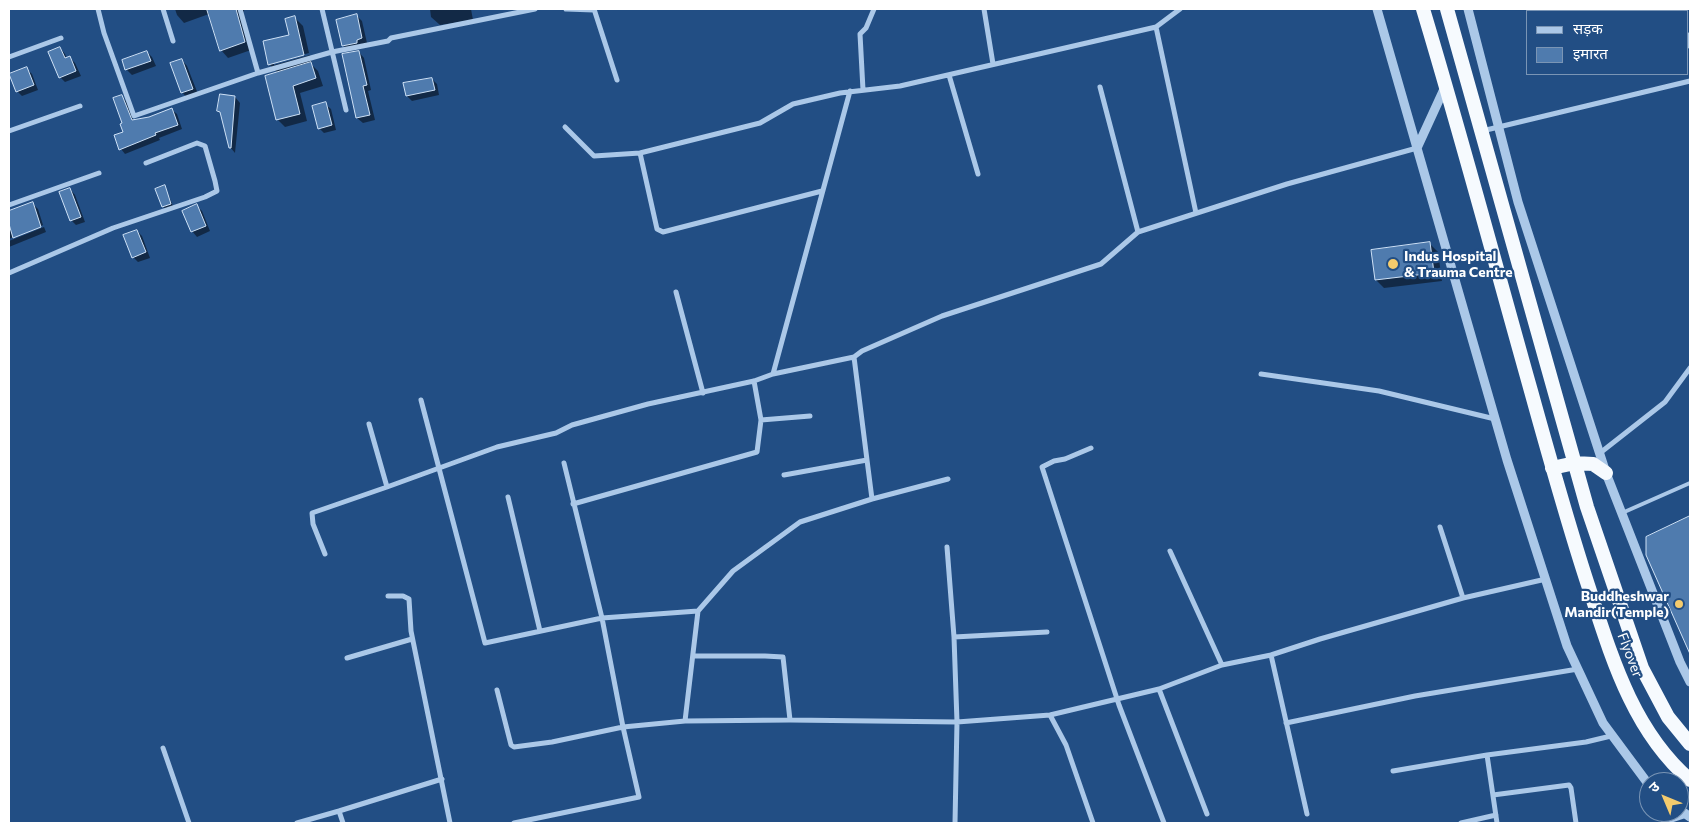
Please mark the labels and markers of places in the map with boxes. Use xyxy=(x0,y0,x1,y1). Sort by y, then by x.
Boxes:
place label: Indus Hospital & Trauma Centre xyxy=(1404,248,1513,280)
marker: Indus Hospital & Trauma Centre xyxy=(1386,257,1400,271)
place label: Buddheshwar Mandir(Temple) xyxy=(1564,588,1669,620)
marker: Buddheshwar Mandir(Temple) xyxy=(1673,598,1685,610)

